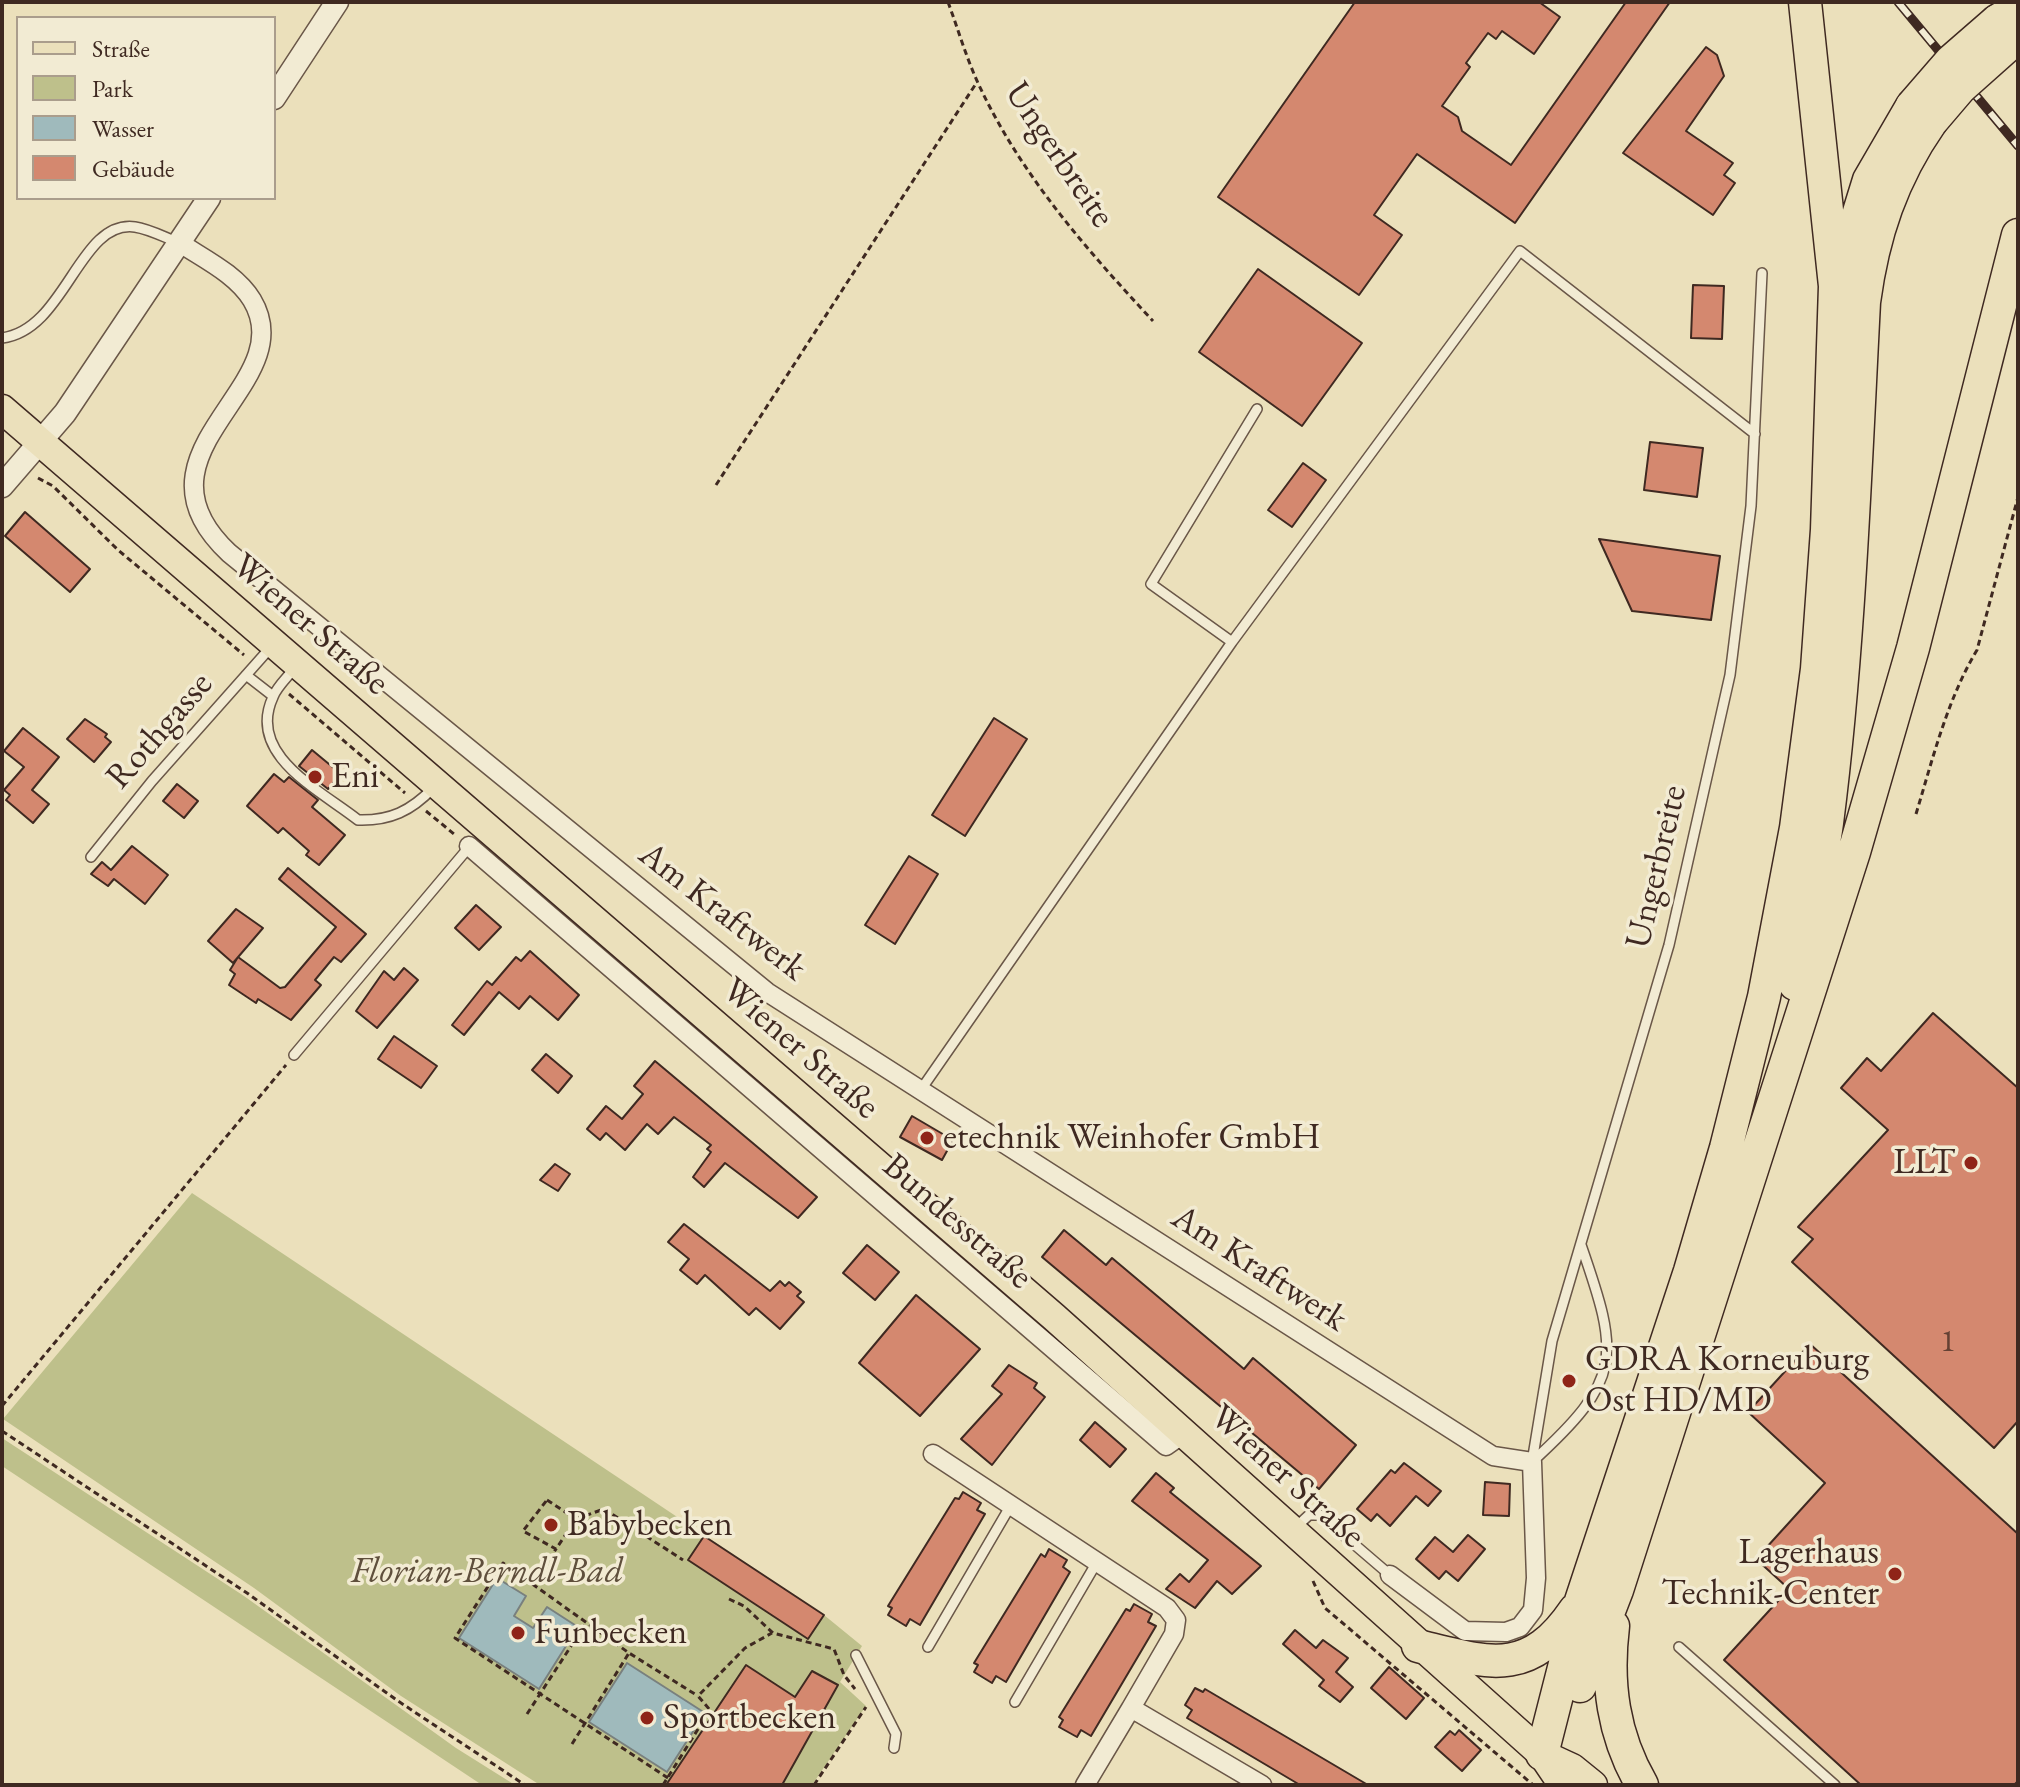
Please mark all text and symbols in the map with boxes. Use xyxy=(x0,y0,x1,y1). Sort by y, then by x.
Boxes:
legend xyxy=(16,16,276,200)
text: Straße xyxy=(92,33,150,64)
text: Park xyxy=(92,73,133,104)
street label: Ungerbreite xyxy=(995,74,1123,236)
text: Wasser xyxy=(92,113,154,144)
text: Gebäude xyxy=(92,153,174,184)
street label: Wiener Straße xyxy=(223,545,397,705)
street label: Rothgasse xyxy=(98,664,222,798)
place label: Eni xyxy=(331,755,379,799)
marker: Eni xyxy=(306,768,324,786)
street label: Ungerbreite xyxy=(1617,781,1697,953)
street label: Am Kraftwerk xyxy=(630,833,814,991)
street label: Wiener Straße xyxy=(713,969,887,1129)
place label: etechnik Weinhofer GmbH xyxy=(943,1116,1320,1160)
marker: etechnik Weinhofer GmbH xyxy=(918,1129,936,1147)
place label: LLT xyxy=(1893,1141,1955,1185)
street label: Bundesstraße xyxy=(873,1145,1041,1299)
marker: LLT xyxy=(1962,1154,1980,1172)
street label: Am Kraftwerk xyxy=(1163,1196,1355,1342)
house number: 1 xyxy=(1940,1323,1956,1361)
place label: GDRA Korneuburg Ost HD/MD xyxy=(1585,1338,1869,1423)
marker: GDRA Korneuburg Ost HD/MD xyxy=(1560,1372,1578,1390)
street label: Wiener Straße xyxy=(1200,1396,1374,1558)
place label: Babybecken xyxy=(567,1503,733,1547)
marker: Babybecken xyxy=(542,1516,560,1534)
place label: Lagerhaus Technik-Center xyxy=(1661,1531,1879,1616)
park label: Florian-Berndl-Bad xyxy=(351,1550,623,1594)
marker: Lagerhaus Technik-Center xyxy=(1886,1565,1904,1583)
place label: Funbecken xyxy=(534,1611,687,1655)
marker: Funbecken xyxy=(509,1624,527,1642)
place label: Sportbecken xyxy=(663,1696,836,1740)
marker: Sportbecken xyxy=(638,1709,656,1727)

